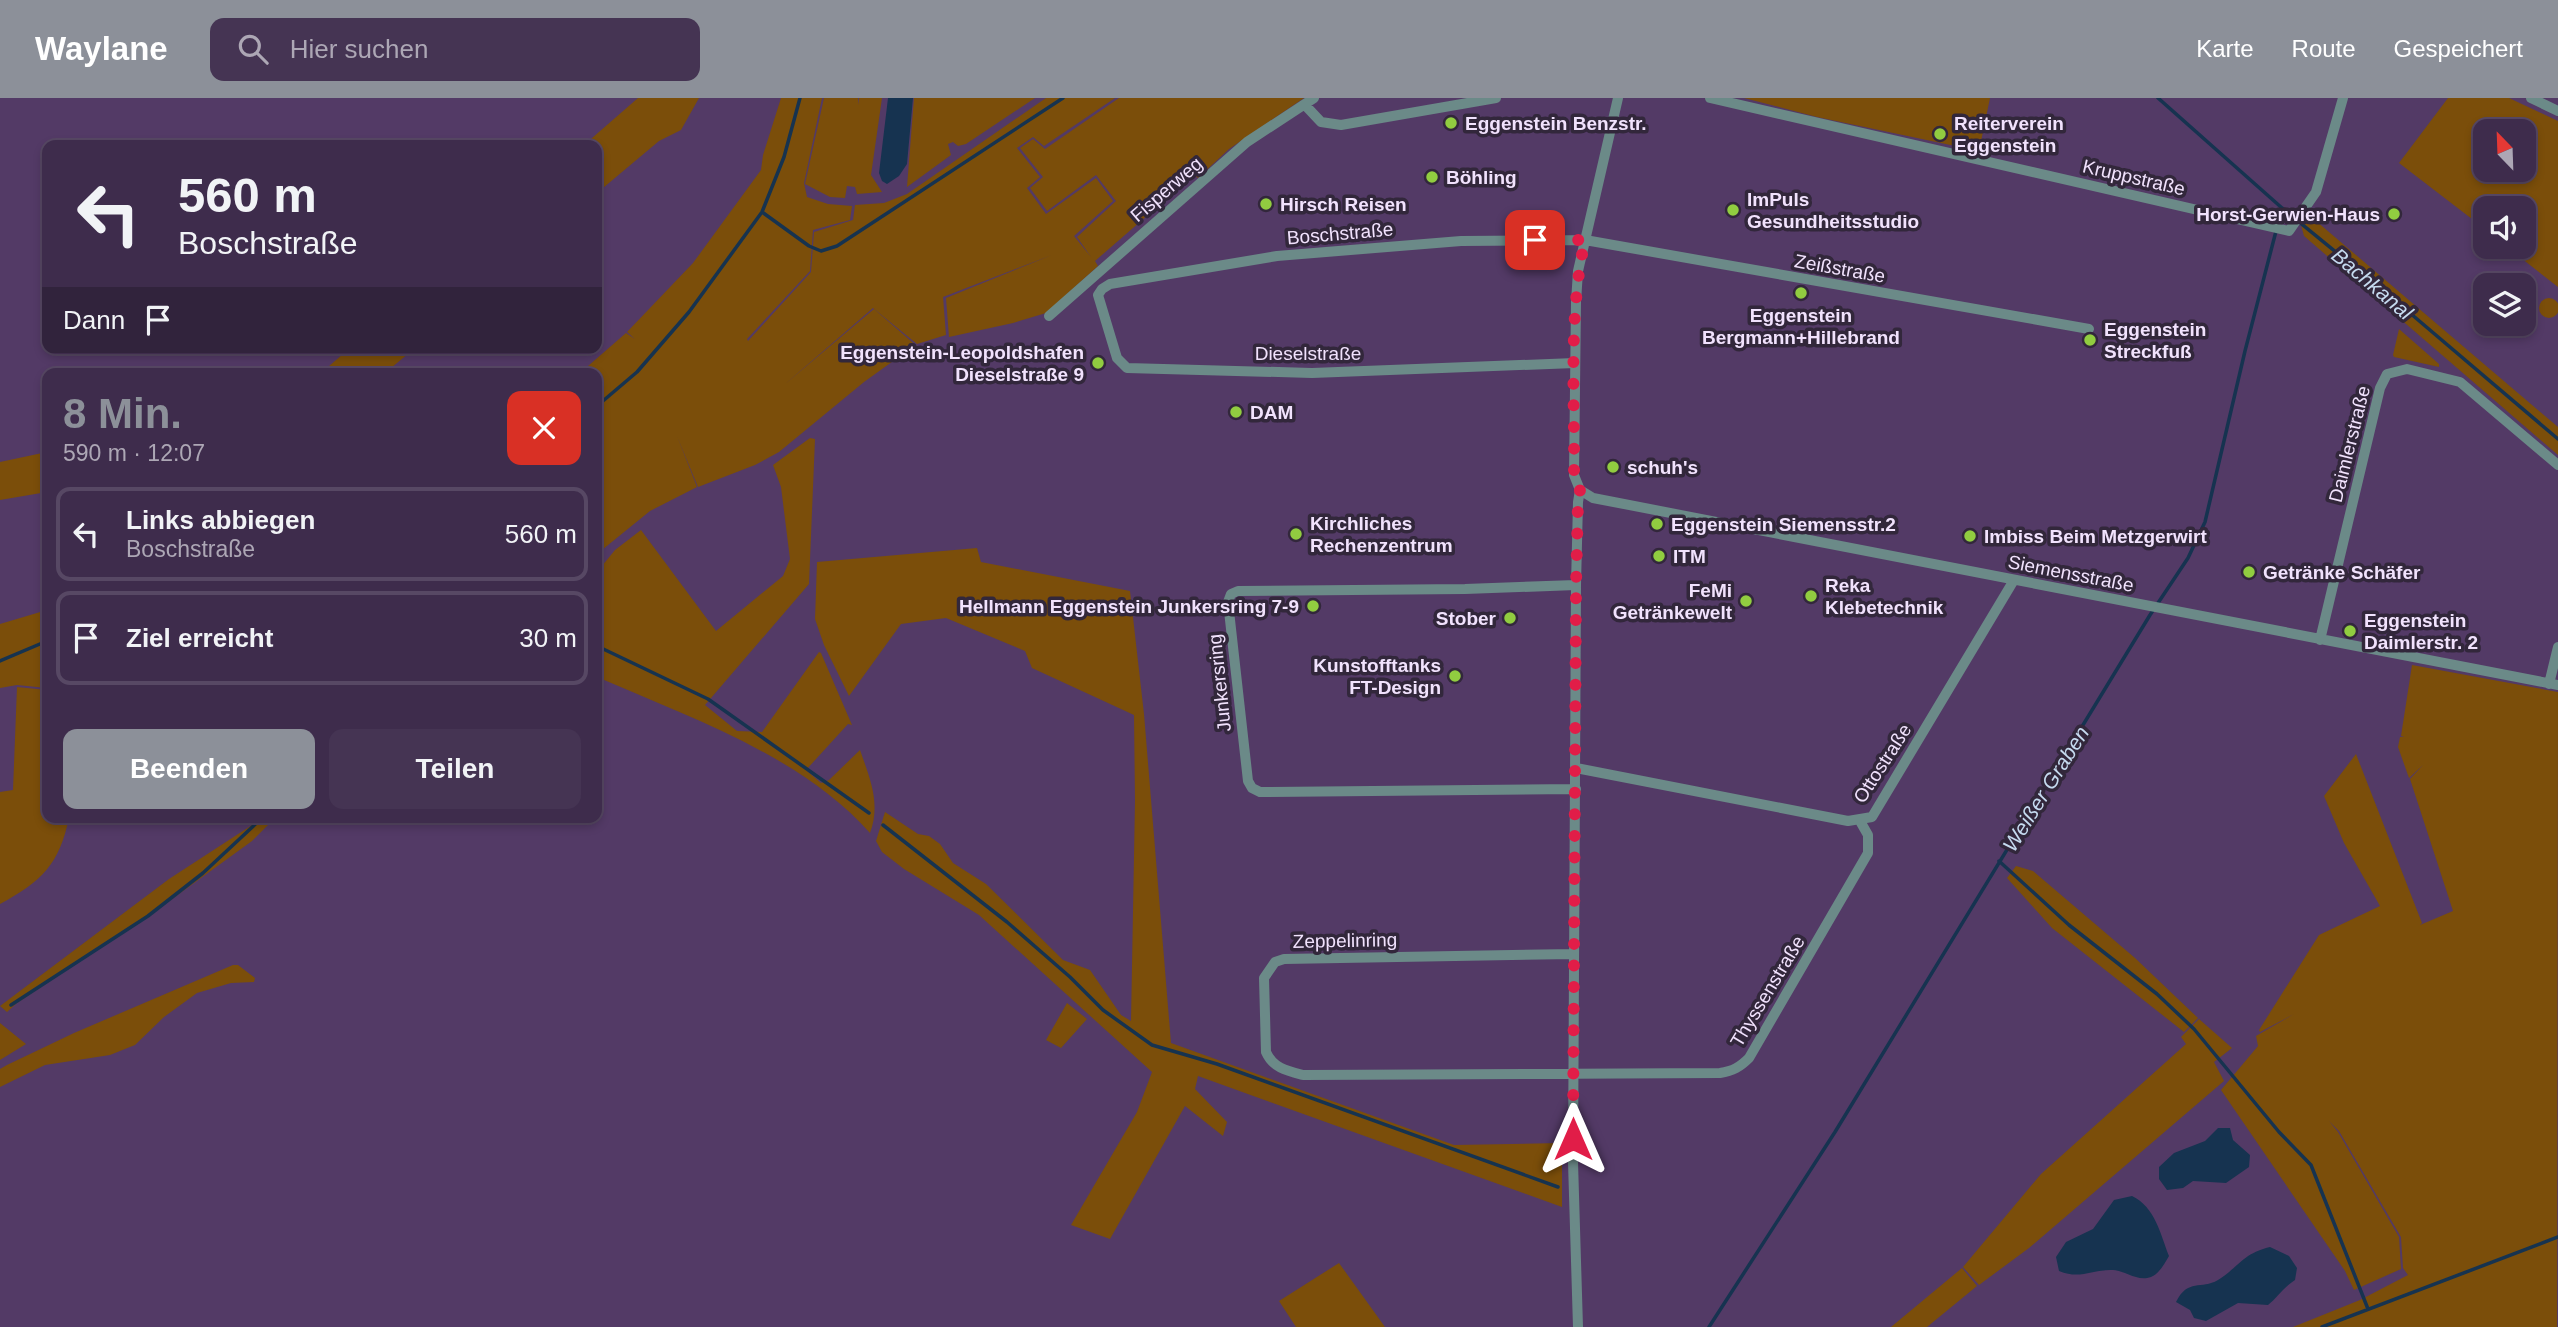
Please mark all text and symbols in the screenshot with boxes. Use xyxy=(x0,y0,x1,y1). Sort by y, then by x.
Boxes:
search box xyxy=(210,18,700,81)
text: Waylane xyxy=(35,30,168,67)
icon: search xyxy=(234,30,272,68)
text: Hier suchen xyxy=(290,34,428,64)
text: Karte xyxy=(2196,35,2254,62)
text: Route xyxy=(2292,35,2356,62)
text: Gespeichert xyxy=(2394,35,2523,62)
place label: Eggenstein Benzstr. xyxy=(1465,113,1647,134)
place label: Reiterverein Eggenstein xyxy=(1954,113,2064,156)
marker: Eggenstein Benzstr. xyxy=(1443,115,1459,131)
north arrow xyxy=(2473,119,2536,182)
map controls xyxy=(2473,119,2536,336)
marker: Reiterverein Eggenstein xyxy=(1932,126,1948,142)
street label: Fisperweg xyxy=(1126,153,1206,226)
street label: Kruppstraße xyxy=(2081,155,2187,199)
place label: Böhling xyxy=(1446,167,1517,188)
icon: left xyxy=(63,168,154,259)
text: 560 m xyxy=(178,168,317,222)
marker: Böhling xyxy=(1424,169,1440,185)
place label: ImPuls Gesundheitsstudio xyxy=(1747,189,1919,232)
place label: Hirsch Reisen xyxy=(1280,194,1407,215)
marker: Hirsch Reisen xyxy=(1258,196,1274,212)
button: sound xyxy=(2473,196,2536,259)
marker: ImPuls Gesundheitsstudio xyxy=(1725,202,1741,218)
place label: Horst-Gerwien-Haus xyxy=(2196,204,2380,225)
marker: Horst-Gerwien-Haus xyxy=(2386,206,2402,222)
pin xyxy=(1505,210,1565,270)
street label: Boschstraße xyxy=(1286,218,1394,249)
icon: arrive xyxy=(1516,221,1554,259)
text: Boschstraße xyxy=(178,225,358,261)
water label: Bachkanal xyxy=(2327,243,2418,325)
street label: Zeißstraße xyxy=(1793,250,1887,287)
button: layers xyxy=(2473,273,2536,336)
marker: Eggenstein Bergmann+Hillebrand xyxy=(1793,285,1809,301)
icon: arrive xyxy=(139,301,177,339)
text: Dann xyxy=(63,305,125,335)
place label: Eggenstein Bergmann+Hillebrand xyxy=(1702,305,1900,348)
place label: Eggenstein Streckfuß xyxy=(2104,319,2206,362)
marker: Eggenstein Streckfuß xyxy=(2082,332,2098,348)
place label: Eggenstein-Leopoldshafen Dieselstraße 9 xyxy=(840,342,1084,385)
street label: Dieselstraße xyxy=(1255,343,1361,364)
marker: Eggenstein-Leopoldshafen Dieselstraße 9 xyxy=(1090,355,1106,371)
street label: Daimlerstraße xyxy=(2325,384,2374,505)
text: 8 Min. xyxy=(63,390,182,437)
button: close xyxy=(507,391,581,465)
place label: DAM xyxy=(1250,402,1293,423)
marker: DAM xyxy=(1228,404,1244,420)
text: 590 m · 12:07 xyxy=(63,440,205,466)
place label: schuh's xyxy=(1627,457,1698,478)
marker: schuh's xyxy=(1605,459,1621,475)
text: Links abbiegen xyxy=(126,505,315,535)
place label: Kirchliches Rechenzentrum xyxy=(1310,513,1453,556)
place label: Eggenstein Siemensstr.2 xyxy=(1671,514,1896,535)
icon: left xyxy=(67,515,105,553)
marker: Eggenstein Siemensstr.2 xyxy=(1649,516,1665,532)
text: 560 m xyxy=(505,519,577,549)
marker: Kirchliches Rechenzentrum xyxy=(1288,526,1304,542)
place label: Imbiss Beim Metzgerwirt xyxy=(1984,526,2207,547)
marker: Imbiss Beim Metzgerwirt xyxy=(1962,528,1978,544)
text: Boschstraße xyxy=(126,536,255,562)
place label: ITM xyxy=(1673,546,1706,567)
marker: ITM xyxy=(1651,548,1667,564)
street label: Siemensstraße xyxy=(2006,551,2136,596)
place label: Getränke Schäfer xyxy=(2263,562,2421,583)
marker: Getränke Schäfer xyxy=(2241,564,2257,580)
place label: Reka Klebetechnik xyxy=(1825,575,1944,618)
place label: FeMi Getränkewelt xyxy=(1613,580,1733,623)
marker: Reka Klebetechnik xyxy=(1803,588,1819,604)
marker: FeMi Getränkewelt xyxy=(1738,593,1754,609)
place label: Hellmann Eggenstein Junkersring 7-9 xyxy=(959,596,1299,617)
marker: Hellmann Eggenstein Junkersring 7-9 xyxy=(1305,598,1321,614)
place label: Stober xyxy=(1436,608,1497,629)
marker: Stober xyxy=(1502,610,1518,626)
place label: Eggenstein Daimlerstr. 2 xyxy=(2364,610,2478,653)
icon: arrive xyxy=(67,619,105,657)
text: Ziel erreicht xyxy=(126,623,273,653)
text: 30 m xyxy=(519,623,577,653)
marker: Eggenstein Daimlerstr. 2 xyxy=(2342,623,2358,639)
street label: Junkersring xyxy=(1204,633,1235,733)
place label: Kunstofftanks FT-Design xyxy=(1313,655,1441,698)
marker: Kunstofftanks FT-Design xyxy=(1447,668,1463,684)
street label: Ottostraße xyxy=(1849,720,1916,807)
water label: Weißer Graben xyxy=(1998,722,2093,856)
button: Beenden xyxy=(63,729,315,809)
button: Teilen xyxy=(329,729,581,809)
street label: Zeppelinring xyxy=(1293,929,1397,952)
street label: Thyssenstraße xyxy=(1726,932,1809,1051)
position arrow xyxy=(1536,1102,1610,1176)

